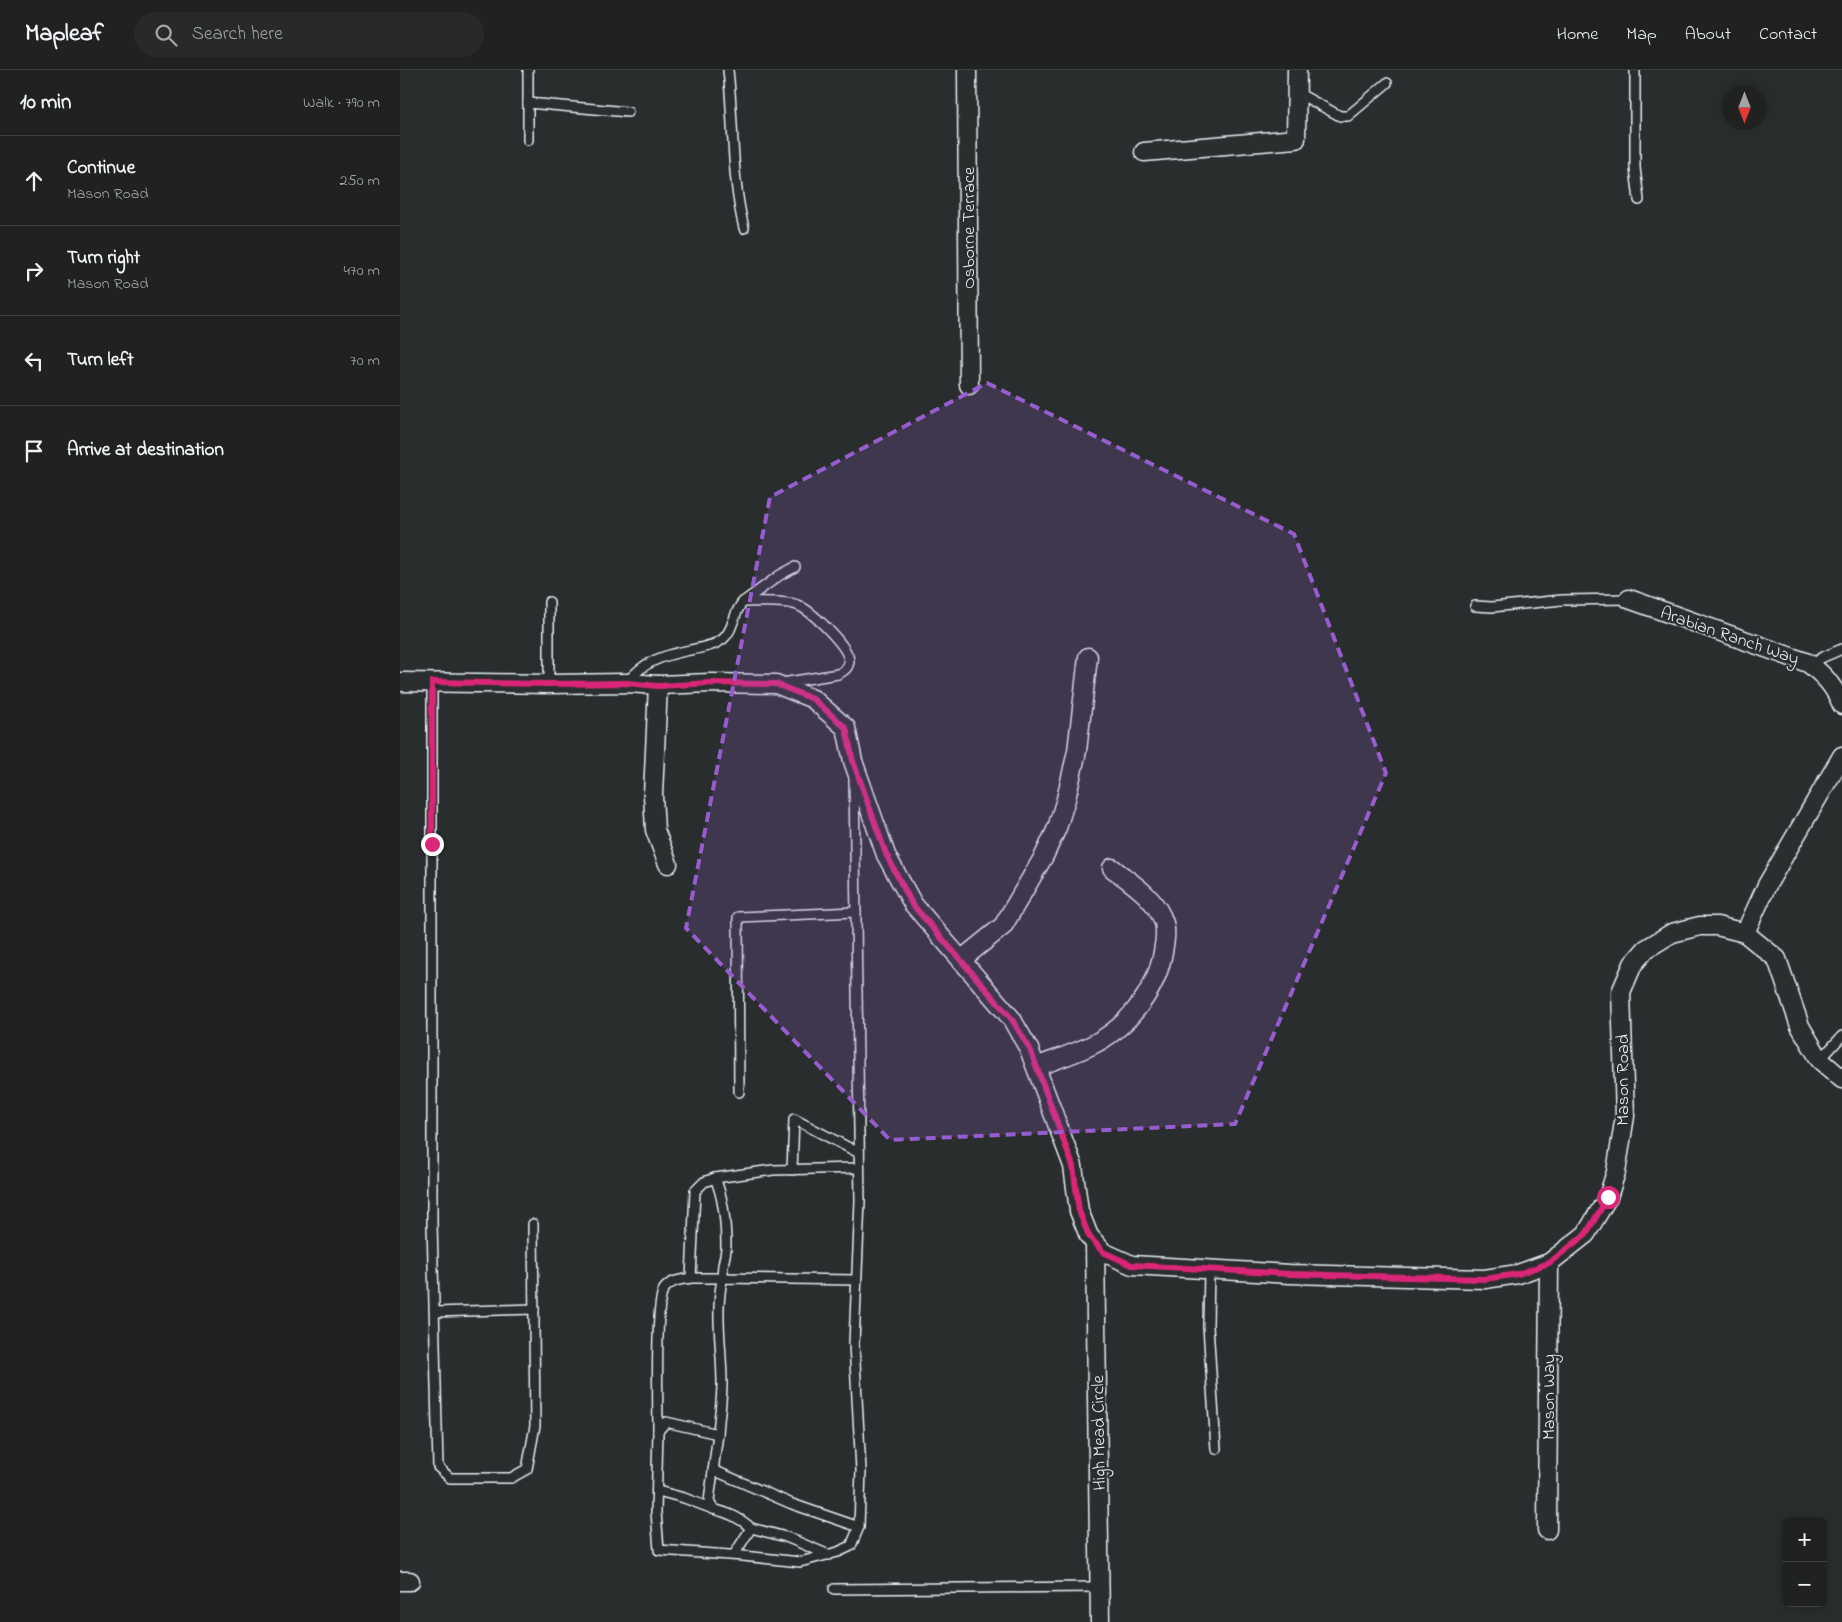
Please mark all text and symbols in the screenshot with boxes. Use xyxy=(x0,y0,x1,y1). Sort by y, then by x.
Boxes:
search box xyxy=(134,12,484,57)
text: Mapleaf xyxy=(25,17,104,52)
icon: search xyxy=(152,21,180,49)
text: Search here xyxy=(192,21,283,48)
text: Home xyxy=(1557,22,1598,48)
text: Map xyxy=(1626,22,1657,48)
text: About xyxy=(1685,22,1731,48)
text: Contact xyxy=(1759,22,1817,48)
north arrow xyxy=(1722,85,1767,130)
text: 10 min xyxy=(20,88,71,118)
text: Walk · 790 m xyxy=(303,91,380,115)
text: Continue xyxy=(67,155,135,182)
street label: Osborne Terrace xyxy=(957,166,983,289)
icon: ahead xyxy=(20,167,48,195)
text: 250 m xyxy=(340,169,380,193)
text: Mason Road xyxy=(67,182,149,206)
text: Turn right xyxy=(67,245,140,272)
icon: right xyxy=(20,257,48,285)
text: 470 m xyxy=(343,259,380,283)
text: Mason Road xyxy=(67,272,149,296)
icon: left xyxy=(20,347,48,375)
text: Turn left xyxy=(67,347,134,374)
text: 70 m xyxy=(350,349,380,373)
icon: arrive xyxy=(20,437,48,465)
text: Arrive at destination xyxy=(67,437,224,464)
street label: Arabian Ranch Way xyxy=(1656,601,1802,673)
route end xyxy=(421,833,444,856)
street label: Mason Road xyxy=(1611,1034,1637,1126)
route start xyxy=(1597,1186,1620,1209)
street label: Mason Way xyxy=(1537,1354,1563,1440)
street label: High Mead Circle xyxy=(1086,1374,1115,1491)
map controls xyxy=(1782,1517,1827,1607)
button: + xyxy=(1782,1517,1827,1562)
button: − xyxy=(1782,1562,1827,1607)

